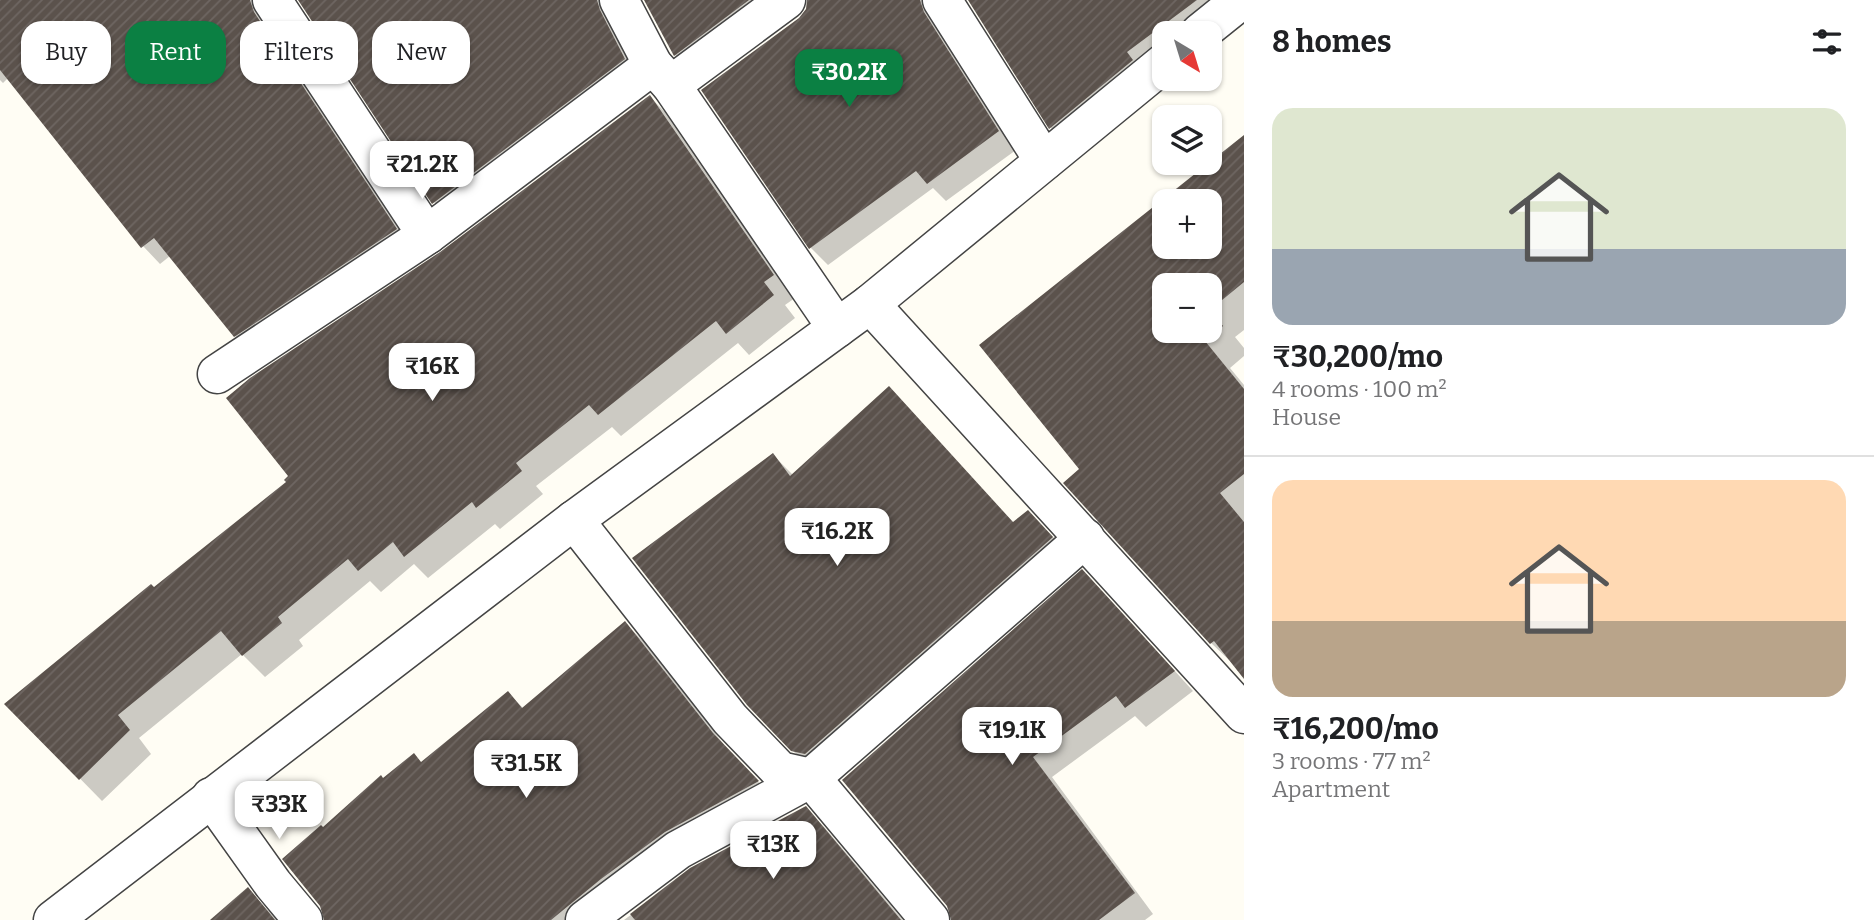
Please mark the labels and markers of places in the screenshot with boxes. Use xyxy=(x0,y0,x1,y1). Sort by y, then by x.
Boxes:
pin: ₹30.2K xyxy=(792,50,906,109)
pin: ₹21.2K xyxy=(365,142,479,201)
pin: ₹16K xyxy=(391,344,473,403)
pin: ₹16.2K xyxy=(780,508,894,568)
pin: ₹19.1K xyxy=(955,708,1069,767)
pin: ₹31.5K xyxy=(469,740,583,800)
pin: ₹33K xyxy=(238,782,320,841)
pin: ₹13K xyxy=(732,822,814,881)

